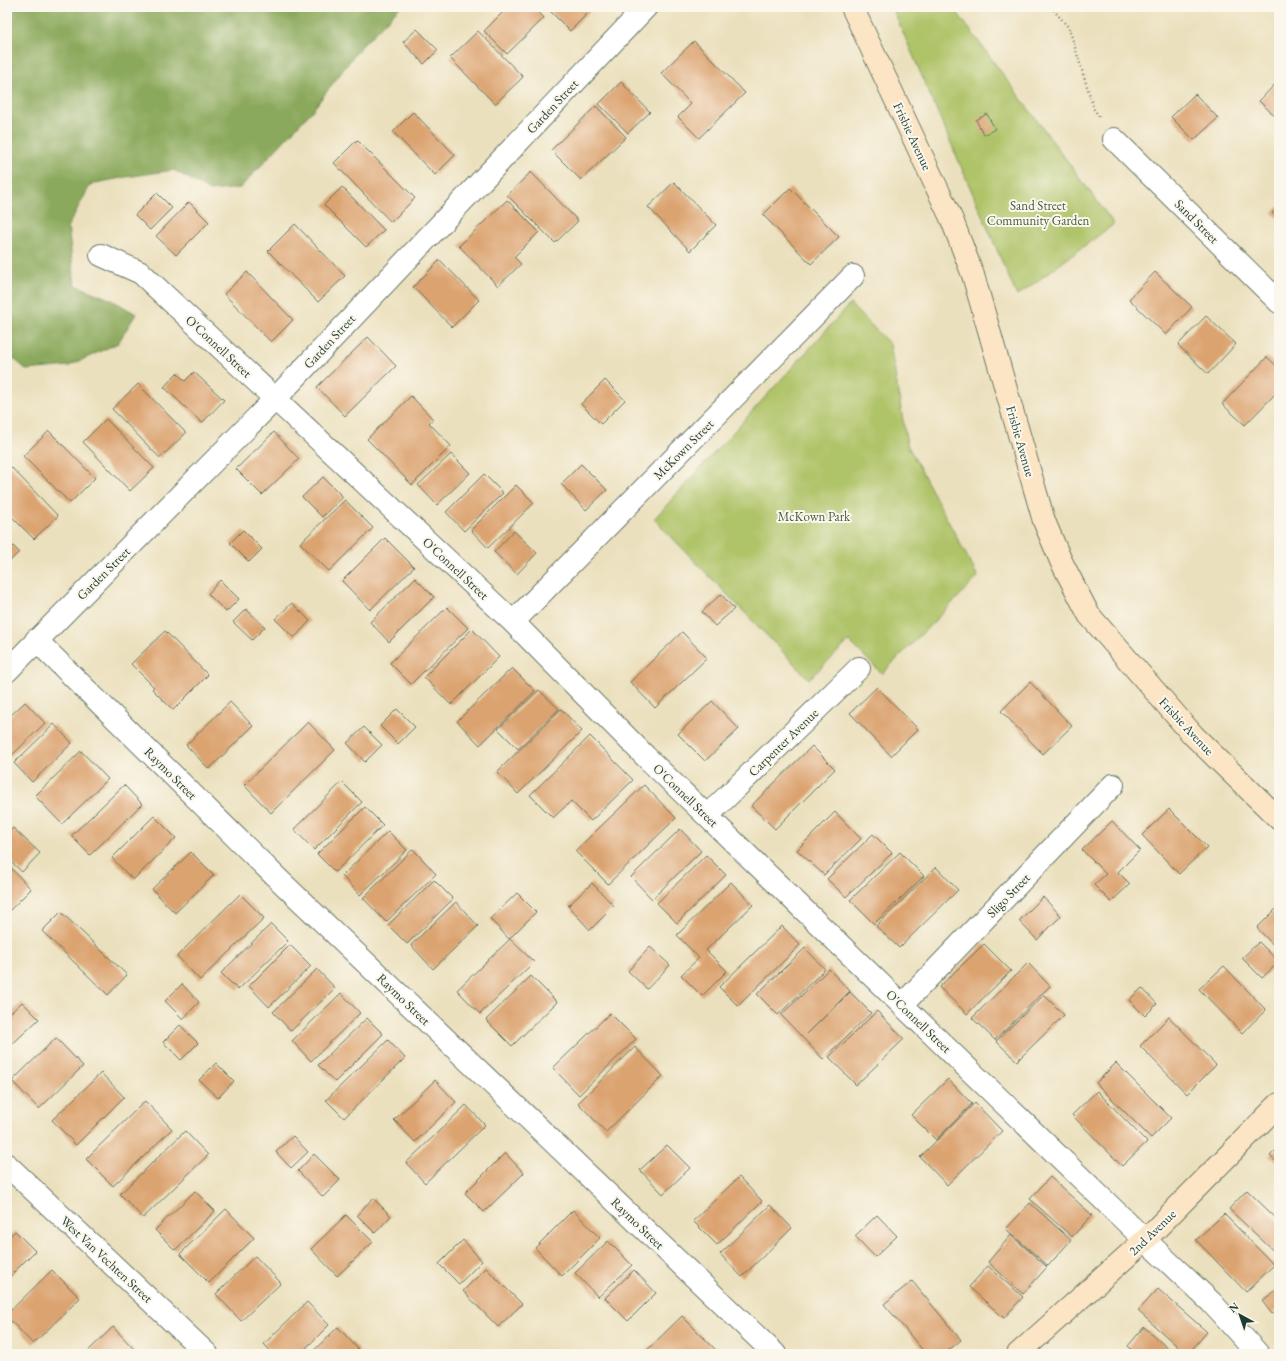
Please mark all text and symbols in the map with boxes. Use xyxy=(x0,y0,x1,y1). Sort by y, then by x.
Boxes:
street label: Garden Street xyxy=(523,75,582,137)
street label: Frisbie Avenue xyxy=(889,99,936,173)
street label: Sand Street xyxy=(1171,196,1222,247)
park label: Sand Street Community Garden xyxy=(987,197,1089,229)
street label: Garden Street xyxy=(300,310,359,372)
street label: O'Connell Street xyxy=(182,311,255,381)
street label: Frisbie Avenue xyxy=(1002,404,1039,479)
street label: McKown Street xyxy=(649,415,717,483)
park label: McKown Park xyxy=(778,508,851,525)
street label: O'Connell Street xyxy=(419,533,492,603)
street label: Garden Street xyxy=(73,543,134,604)
street label: Frisbie Avenue xyxy=(1155,694,1218,759)
street label: Carpenter Avenue xyxy=(745,705,822,780)
street label: Raymo Street xyxy=(141,743,201,803)
street label: O'Connell Street xyxy=(649,760,722,831)
street label: Sligo Street xyxy=(983,869,1034,921)
street label: Raymo Street xyxy=(373,970,434,1029)
street label: O'Connell Street xyxy=(882,986,955,1057)
street label: Raymo Street xyxy=(607,1194,668,1253)
street label: 2nd Avenue xyxy=(1125,1206,1180,1259)
street label: West Van Vechten Street xyxy=(57,1212,156,1307)
north arrow xyxy=(1220,1295,1260,1335)
text: N xyxy=(1226,1299,1242,1316)

